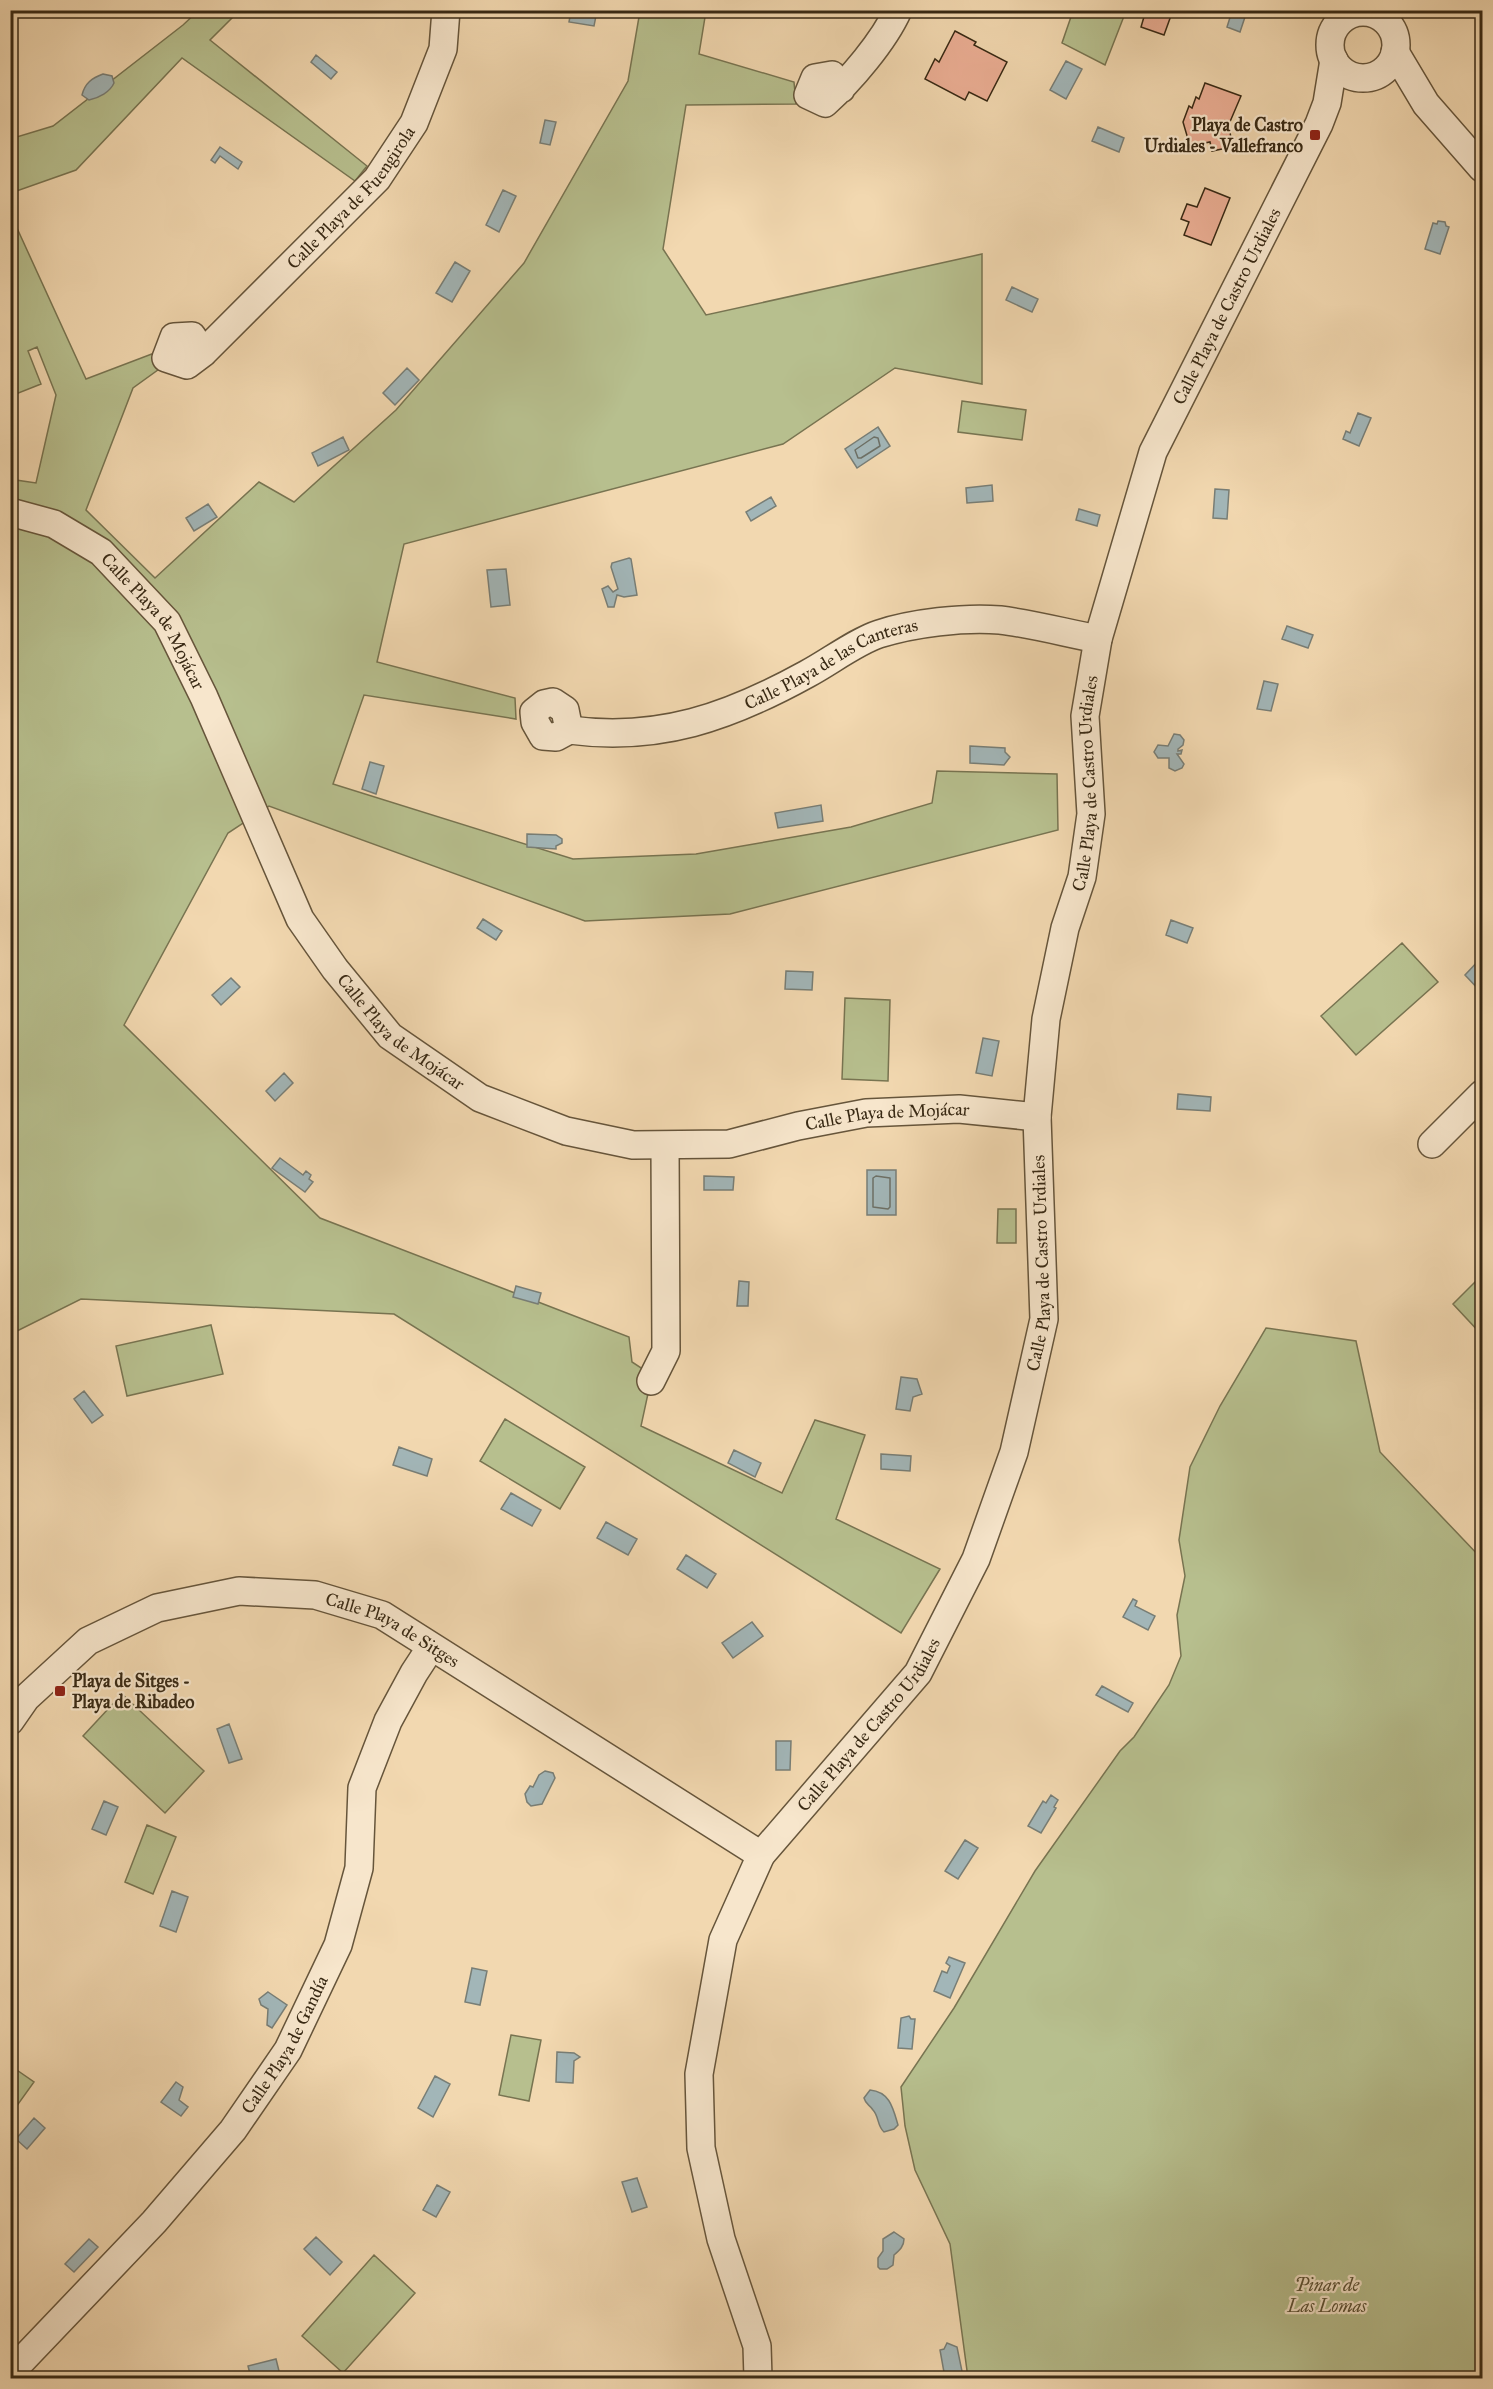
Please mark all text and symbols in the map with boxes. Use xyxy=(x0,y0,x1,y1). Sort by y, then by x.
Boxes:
place label: Playa de Castro Urdiales - Vallefranco xyxy=(1144,114,1303,157)
street label: Calle Playa de Fuengirola xyxy=(282,122,420,274)
marker: Playa de Castro Urdiales - Vallefranco xyxy=(1308,128,1322,142)
street label: Calle Playa de Castro Urdiales xyxy=(1168,204,1286,408)
street label: Calle Playa de Mojácar xyxy=(96,548,210,694)
street label: Calle Playa de las Canteras xyxy=(741,614,920,715)
street label: Calle Playa de Castro Urdiales xyxy=(1067,674,1103,894)
street label: Calle Playa de Mojácar xyxy=(332,969,469,1095)
street label: Calle Playa de Mojácar xyxy=(803,1098,971,1135)
street label: Calle Playa de Castro Urdiales xyxy=(1022,1155,1055,1373)
street label: Calle Playa de Sitges xyxy=(323,1588,463,1672)
street label: Calle Playa de Castro Urdiales xyxy=(792,1634,945,1816)
place label: Playa de Sitges - Playa de Ribadeo xyxy=(72,1670,194,1714)
marker: Playa de Sitges - Playa de Ribadeo xyxy=(53,1684,67,1698)
street label: Calle Playa de Gandía xyxy=(236,1972,333,2118)
park label: Pinar de Las Lomas xyxy=(1286,2274,1367,2317)

